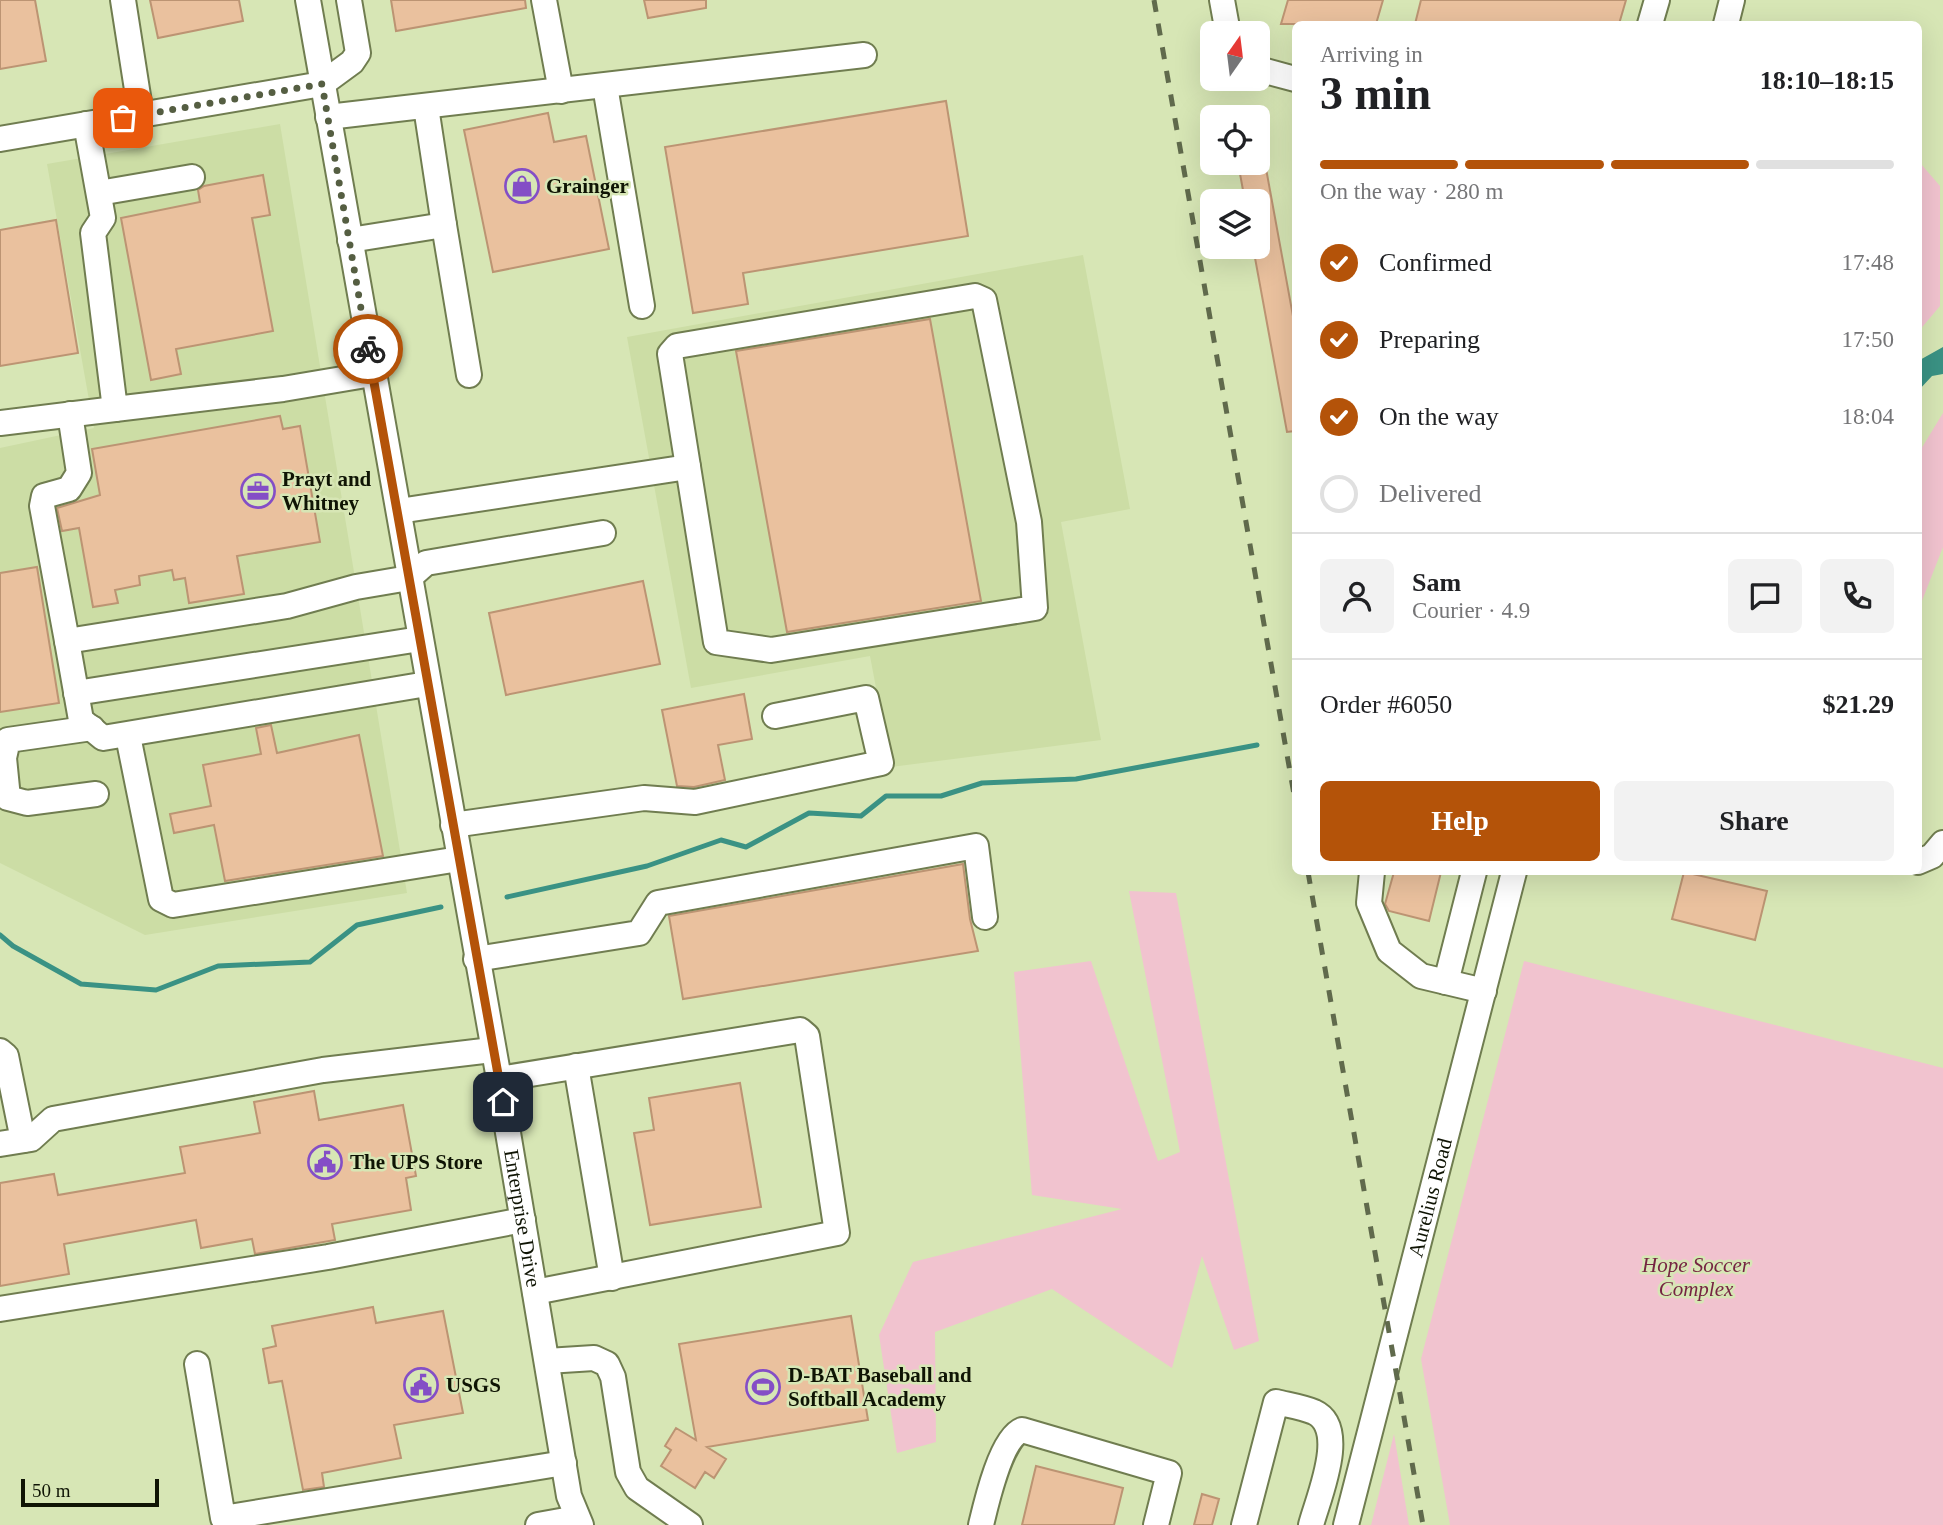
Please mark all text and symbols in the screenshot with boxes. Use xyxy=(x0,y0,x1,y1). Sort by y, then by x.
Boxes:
north arrow xyxy=(1200,21,1270,91)
map controls xyxy=(1200,21,1270,259)
text: Arriving in xyxy=(1320,42,1423,67)
text: 18:10–18:15 xyxy=(1760,66,1894,95)
text: 3 min xyxy=(1320,68,1431,119)
pin xyxy=(93,88,153,148)
icon: bag xyxy=(104,99,142,137)
button: locate xyxy=(1200,105,1270,175)
shop icon: Grainger xyxy=(503,167,541,205)
place label: Grainger xyxy=(546,174,629,198)
text: On the way · 280 m xyxy=(1320,179,1503,204)
button: layers xyxy=(1200,189,1270,259)
icon: check xyxy=(1320,244,1358,282)
text: Confirmed xyxy=(1379,248,1492,277)
text: 17:48 xyxy=(1842,250,1894,275)
courier xyxy=(333,314,403,384)
icon: check xyxy=(1320,321,1358,359)
text: Preparing xyxy=(1379,325,1480,354)
text: 17:50 xyxy=(1842,327,1894,352)
icon: bike xyxy=(349,330,387,368)
icon: check xyxy=(1320,398,1358,436)
text: On the way xyxy=(1379,402,1499,431)
text: 18:04 xyxy=(1842,404,1894,429)
place label: Prayt and Whitney xyxy=(282,467,372,515)
office icon: Prayt and Whitney xyxy=(239,472,277,510)
text: Delivered xyxy=(1379,479,1482,508)
button: person xyxy=(1320,559,1394,633)
button: chat xyxy=(1728,559,1802,633)
button: phone xyxy=(1820,559,1894,633)
text: Sam xyxy=(1412,568,1461,597)
text: Courier · 4.9 xyxy=(1412,598,1530,623)
text: Order #6050 xyxy=(1320,690,1452,719)
text: $21.29 xyxy=(1823,690,1894,719)
button: Help xyxy=(1320,781,1600,861)
button: Share xyxy=(1614,781,1894,861)
pin xyxy=(473,1072,533,1132)
icon: home xyxy=(484,1083,522,1121)
street label: Aurelius Road xyxy=(1403,1135,1457,1260)
public building icon: The UPS Store xyxy=(306,1143,344,1181)
street label: Enterprise Drive xyxy=(499,1148,546,1289)
place label: The UPS Store xyxy=(350,1150,483,1174)
park label: Hope Soccer Complex xyxy=(1641,1253,1751,1301)
place label: D-BAT Baseball and Softball Academy xyxy=(788,1363,972,1411)
public building icon: USGS xyxy=(402,1366,440,1404)
sports icon: D-BAT Baseball and Softball Academy xyxy=(744,1368,782,1406)
place label: USGS xyxy=(446,1373,501,1397)
scale bar xyxy=(21,1476,159,1508)
text: 50 m xyxy=(32,1480,71,1501)

